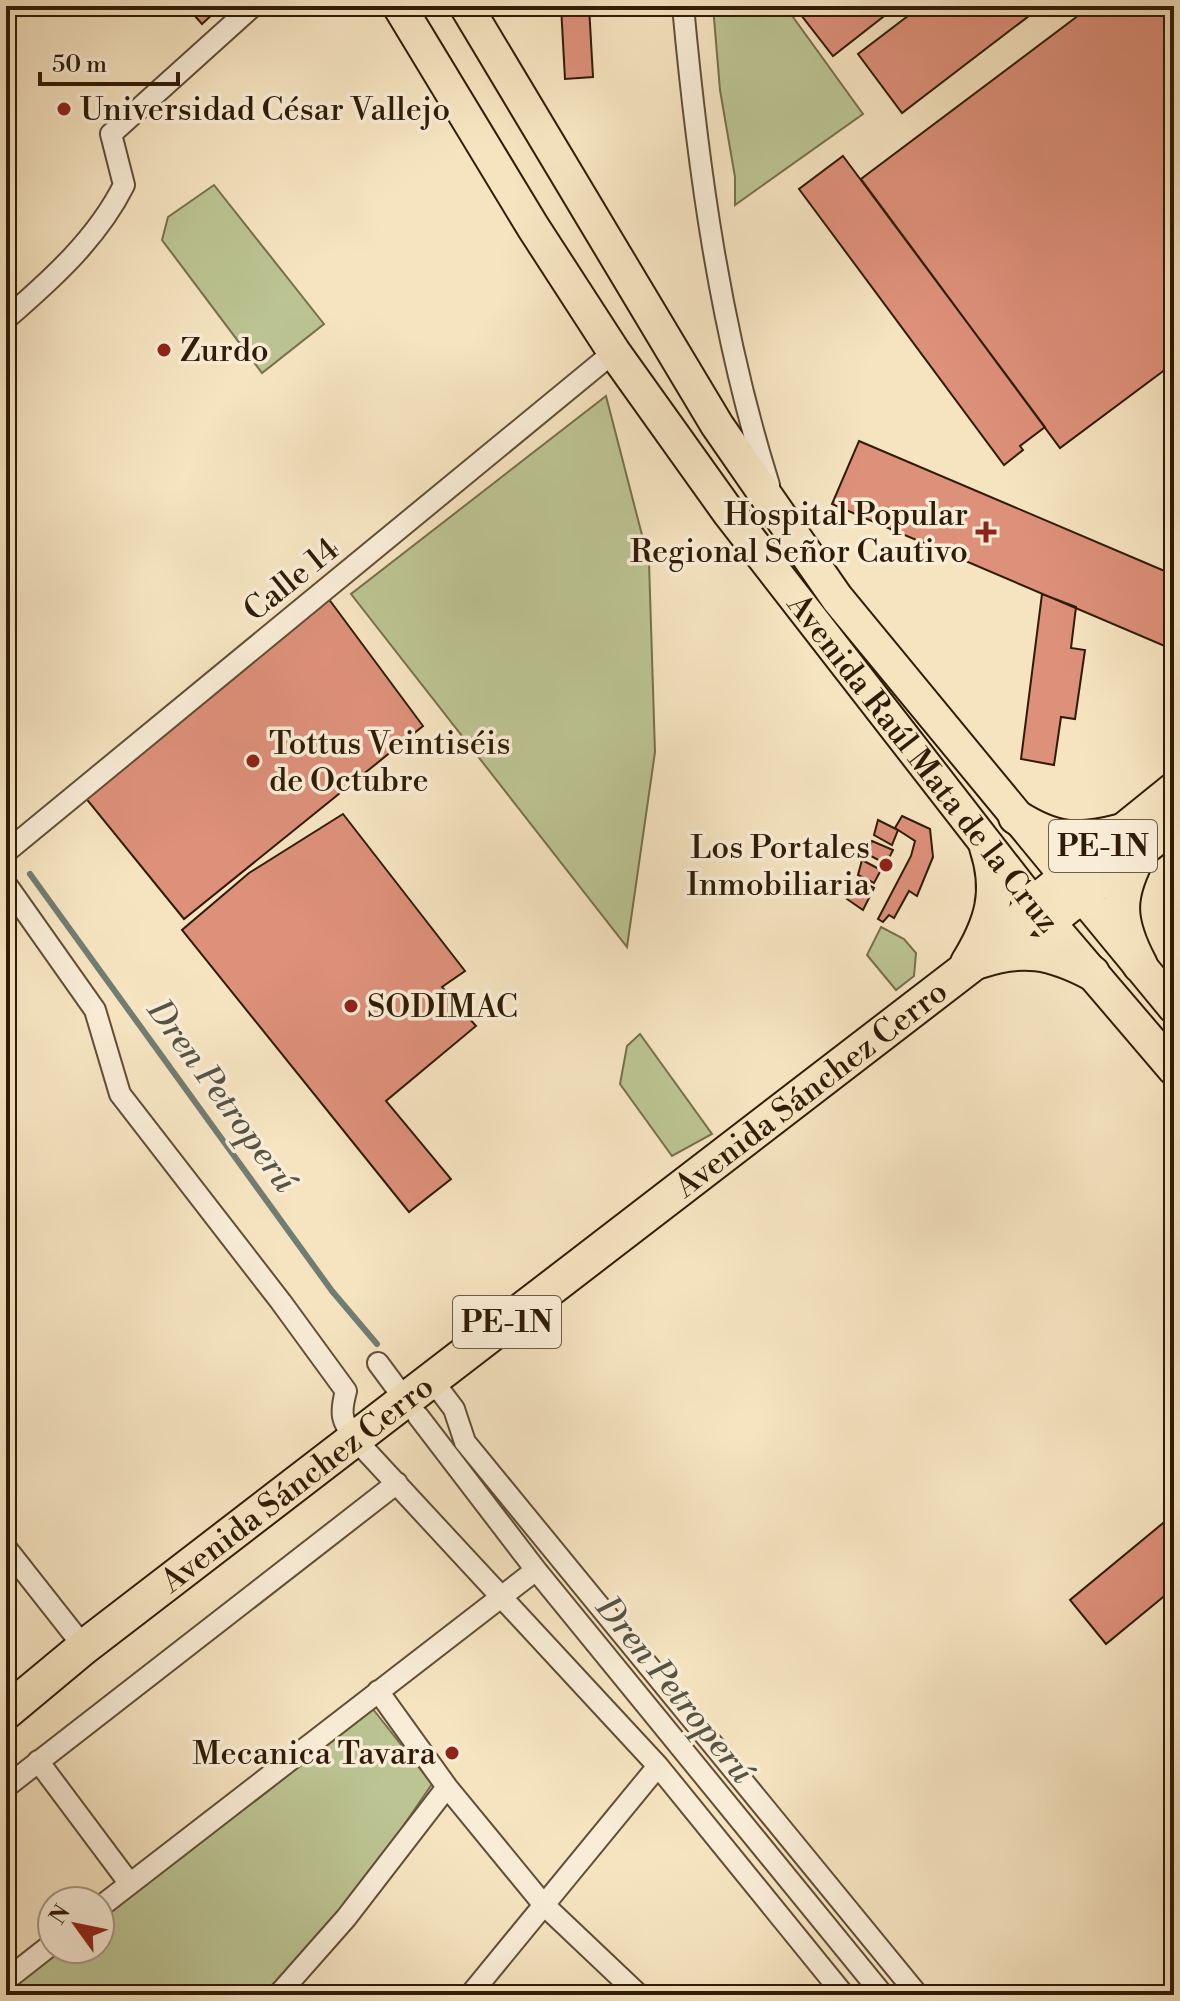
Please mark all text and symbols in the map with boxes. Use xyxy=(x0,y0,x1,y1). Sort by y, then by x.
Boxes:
scale bar xyxy=(40,36,178,86)
text: 50 m xyxy=(52,50,107,80)
place label: Universidad César Vallejo xyxy=(80,90,450,130)
marker: Universidad César Vallejo xyxy=(55,100,73,118)
place label: Zurdo xyxy=(180,331,269,371)
marker: Zurdo xyxy=(155,341,173,359)
place label: Hospital Popular Regional Señor Cautivo xyxy=(630,495,968,572)
marker: Hospital Popular Regional Señor Cautivo xyxy=(975,521,997,543)
street label: Calle 14 xyxy=(236,529,348,630)
street label: Avenida Raúl Mata de la Cruz xyxy=(778,585,1067,941)
place label: Tottus Veintiséis de Octubre xyxy=(269,724,510,801)
marker: Tottus Veintiséis de Octubre xyxy=(244,752,262,770)
road number: PE-1N xyxy=(1049,820,1157,872)
place label: Los Portales Inmobiliaria xyxy=(687,828,871,905)
marker: Los Portales Inmobiliaria xyxy=(877,856,895,874)
street label: Avenida Sánchez Cerro xyxy=(666,972,956,1207)
place label: SODIMAC xyxy=(367,987,518,1027)
water label: Dren Petroperú xyxy=(137,991,306,1201)
marker: SODIMAC xyxy=(342,997,360,1015)
road number: PE-1N xyxy=(453,1296,561,1348)
street label: Avenida Sánchez Cerro xyxy=(152,1367,442,1602)
water label: Dren Petroperú xyxy=(586,1588,763,1793)
place label: Mecanica Tavara xyxy=(192,1734,437,1774)
marker: Mecanica Tavara xyxy=(443,1744,461,1762)
north arrow xyxy=(36,1885,116,1965)
text: N xyxy=(44,1900,77,1930)

